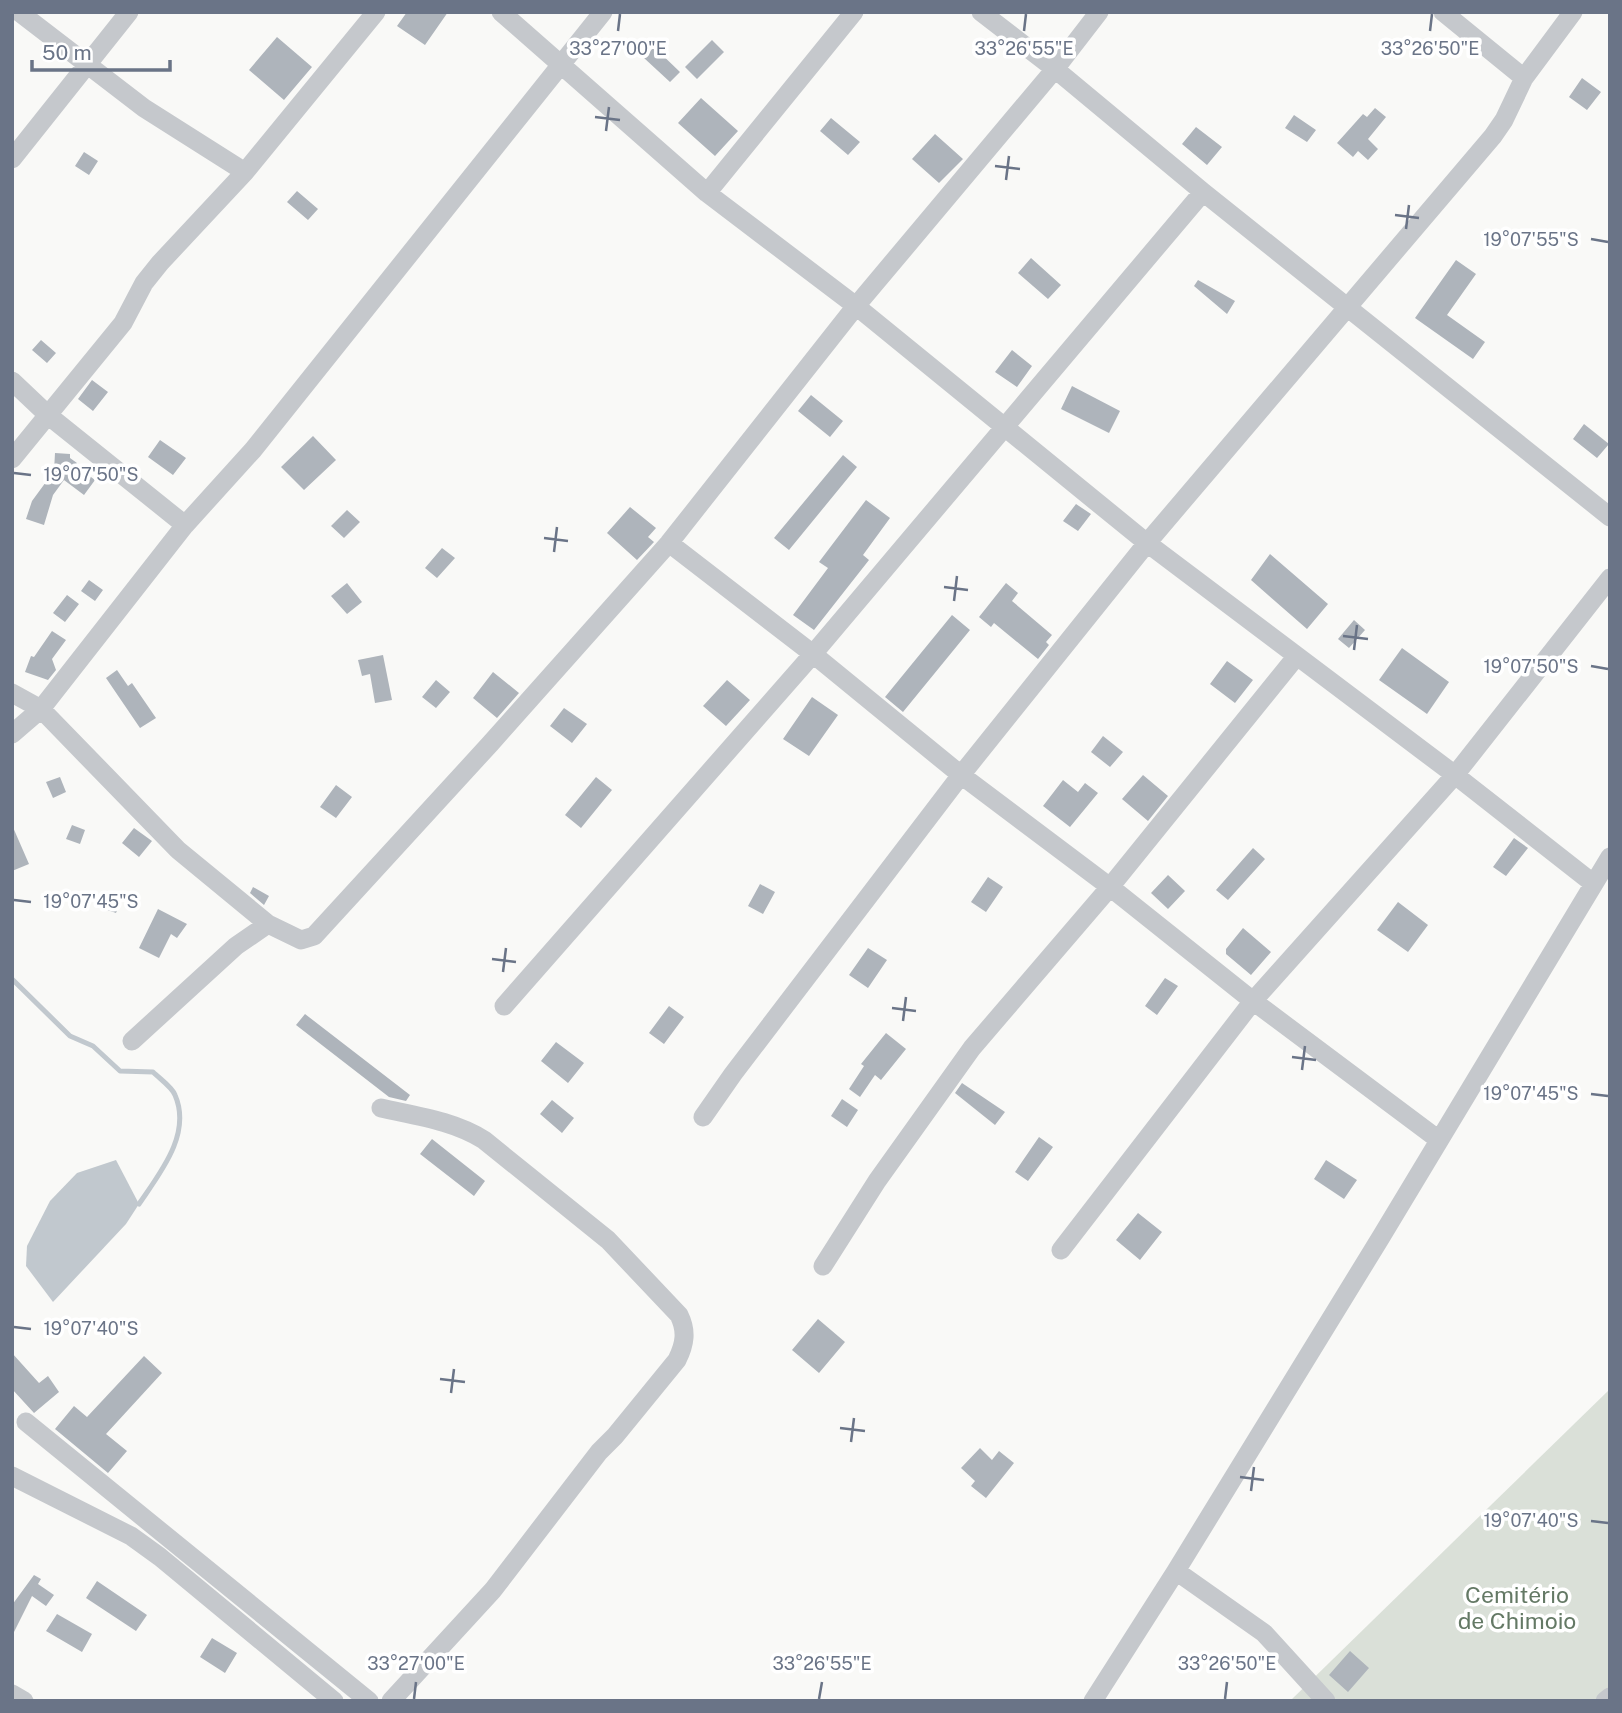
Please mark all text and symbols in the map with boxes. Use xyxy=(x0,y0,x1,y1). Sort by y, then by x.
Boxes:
scale bar xyxy=(32,28,170,72)
text: 33°27'00"E xyxy=(569,38,667,59)
text: 33°26'55"E xyxy=(974,38,1074,59)
text: 33°26'50"E xyxy=(1381,38,1479,59)
text: 50 m xyxy=(42,40,92,65)
text: 19°07'55"S xyxy=(1483,229,1579,250)
text: 19°07'50"S xyxy=(43,464,139,485)
text: 19°07'50"S xyxy=(1483,656,1579,677)
text: 19°07'45"S xyxy=(43,891,139,912)
text: 19°07'45"S xyxy=(1483,1083,1579,1104)
text: 19°07'40"S xyxy=(44,1318,138,1339)
text: 19°07'40"S xyxy=(1484,1510,1578,1531)
park label: Cemitério de Chimoio xyxy=(1458,1581,1576,1634)
text: 33°27'00"E xyxy=(367,1653,465,1674)
text: 33°26'55"E xyxy=(772,1653,872,1674)
text: 33°26'50"E xyxy=(1178,1653,1276,1674)

